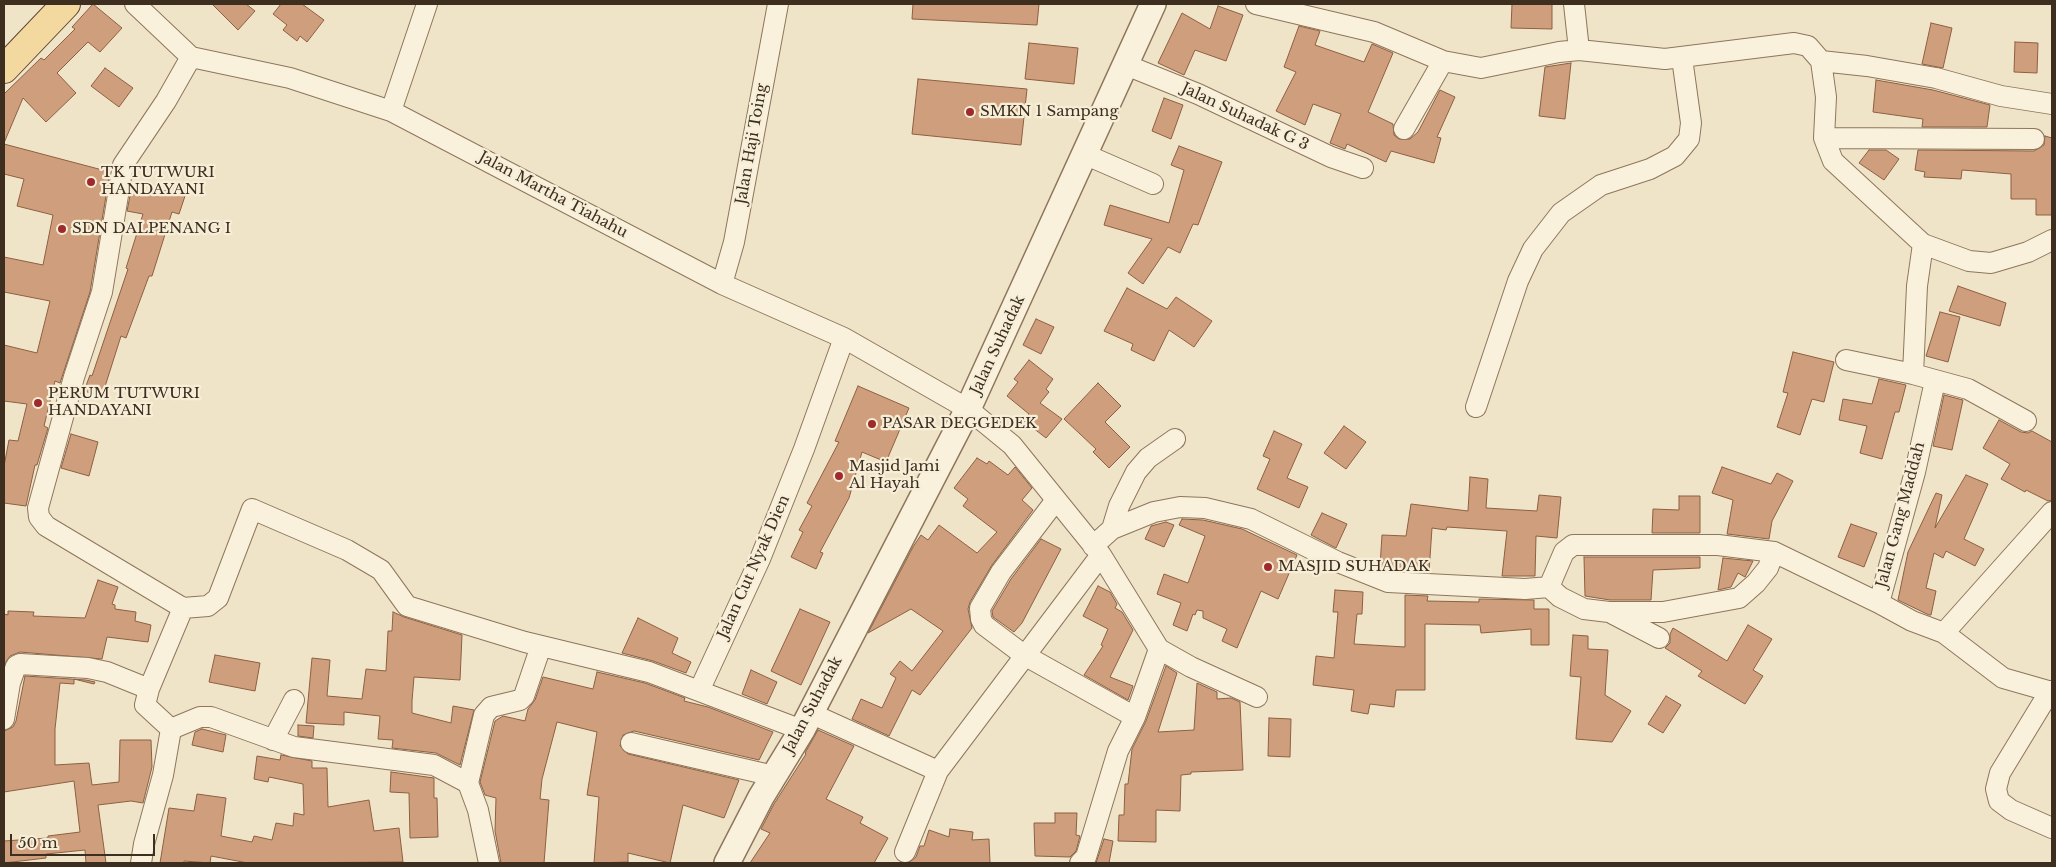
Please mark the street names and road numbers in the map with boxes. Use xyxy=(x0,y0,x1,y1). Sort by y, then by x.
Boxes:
street label: Jalan Suhadak G 3 xyxy=(1178,80,1312,154)
street label: Jalan Haji Toing xyxy=(733,82,771,206)
street label: Jalan Martha Tiahahu xyxy=(476,148,630,242)
street label: Jalan Suhadak xyxy=(967,292,1029,398)
street label: Jalan Gang Maddah xyxy=(1873,440,1929,590)
street label: Jalan Cut Nyak Dien xyxy=(714,492,794,642)
street label: Jalan Suhadak xyxy=(780,653,846,757)

